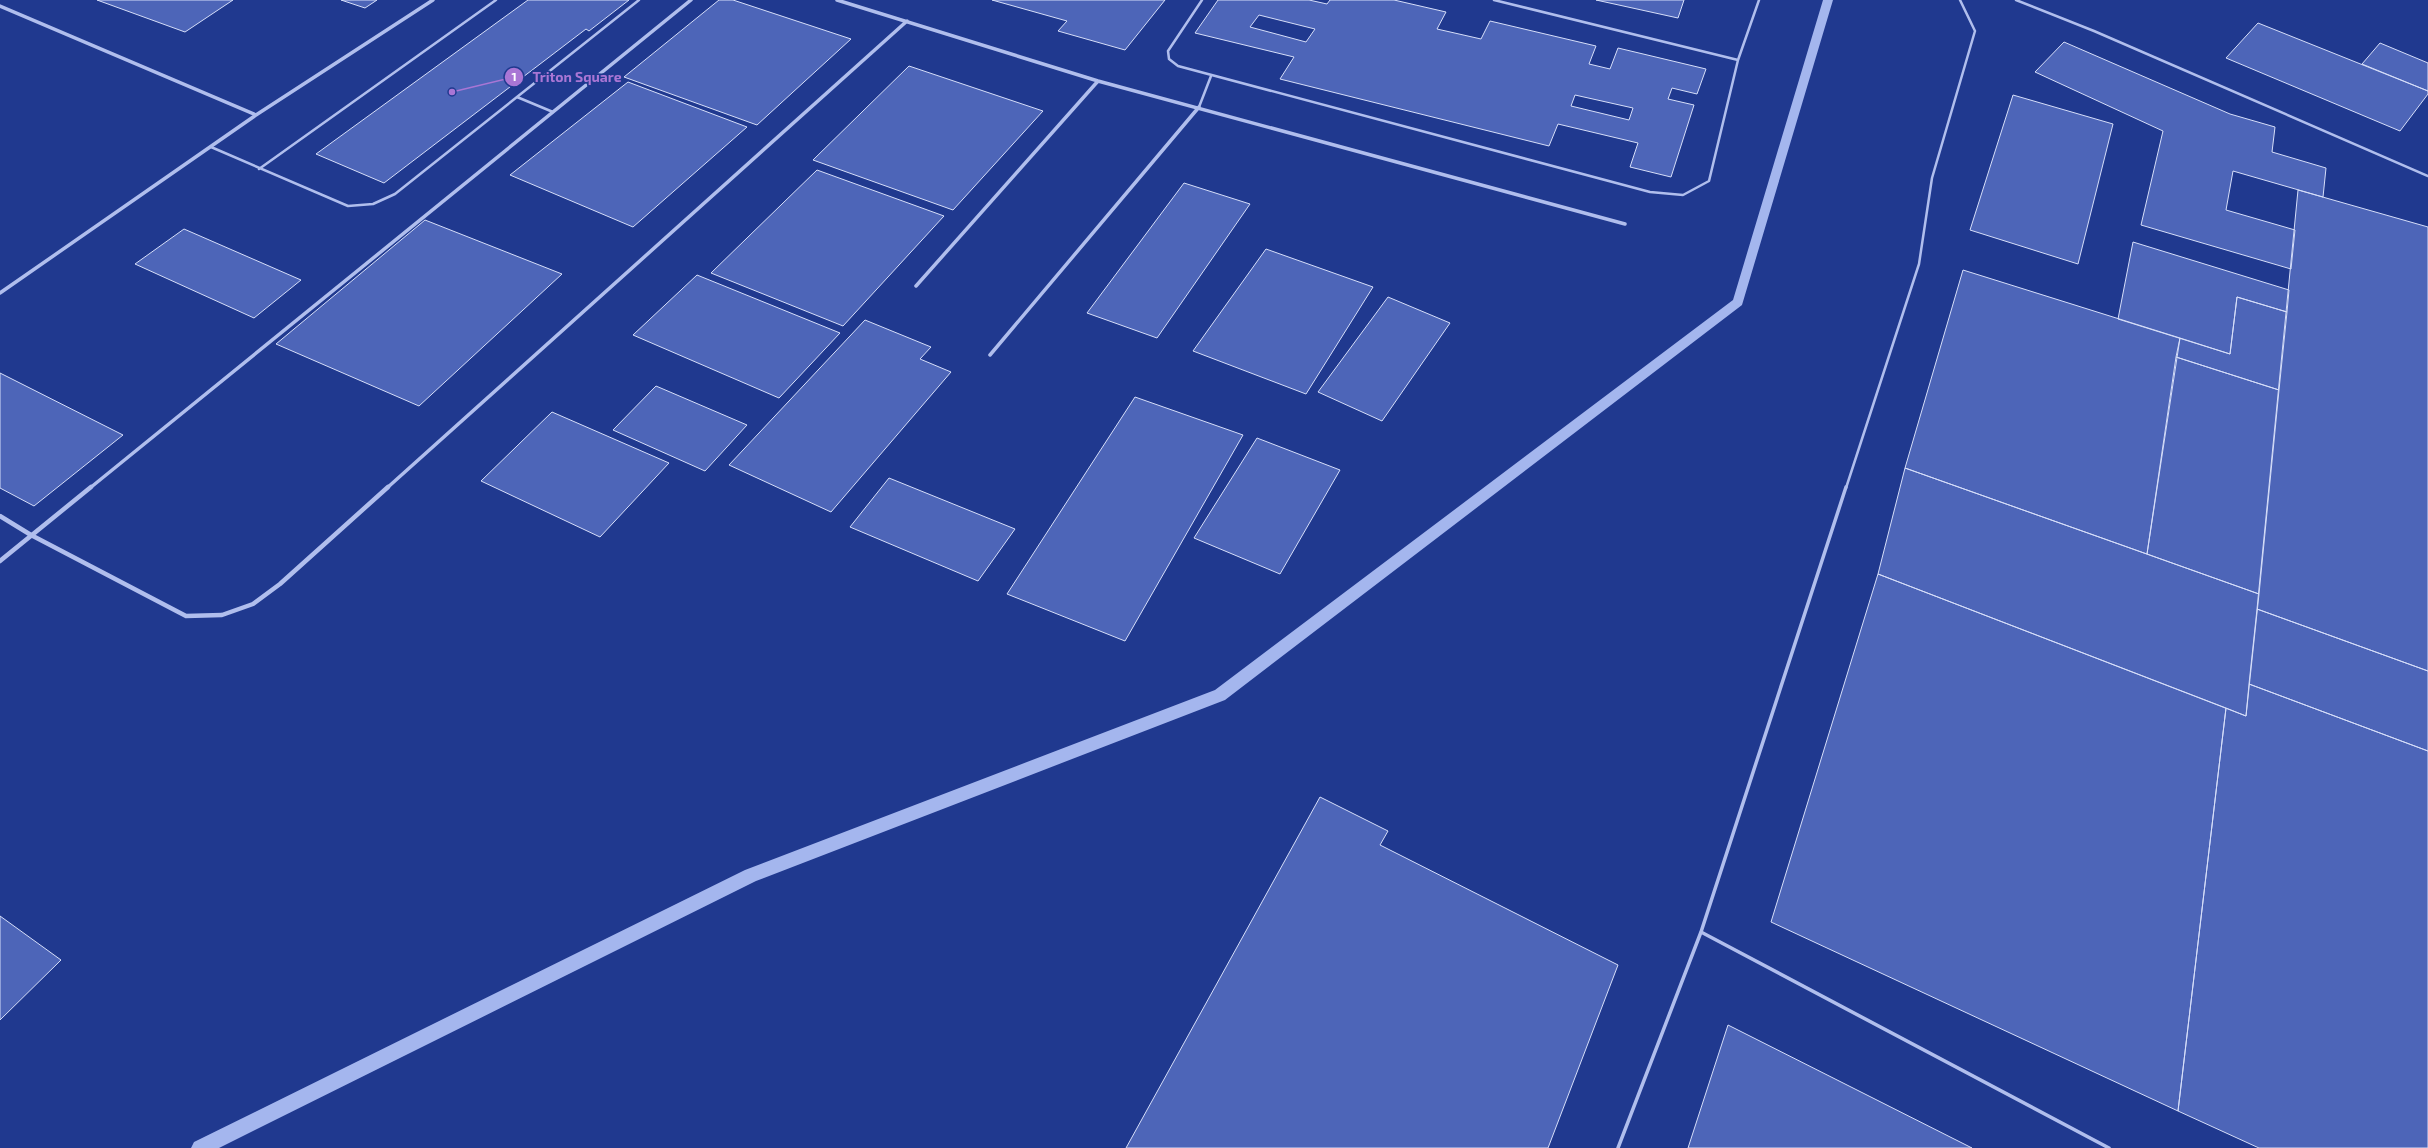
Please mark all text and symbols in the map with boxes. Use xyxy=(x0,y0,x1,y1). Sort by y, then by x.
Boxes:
callout: Triton Square xyxy=(504,64,630,90)
text: Triton Square xyxy=(532,68,622,85)
text: 1 xyxy=(511,69,517,83)

